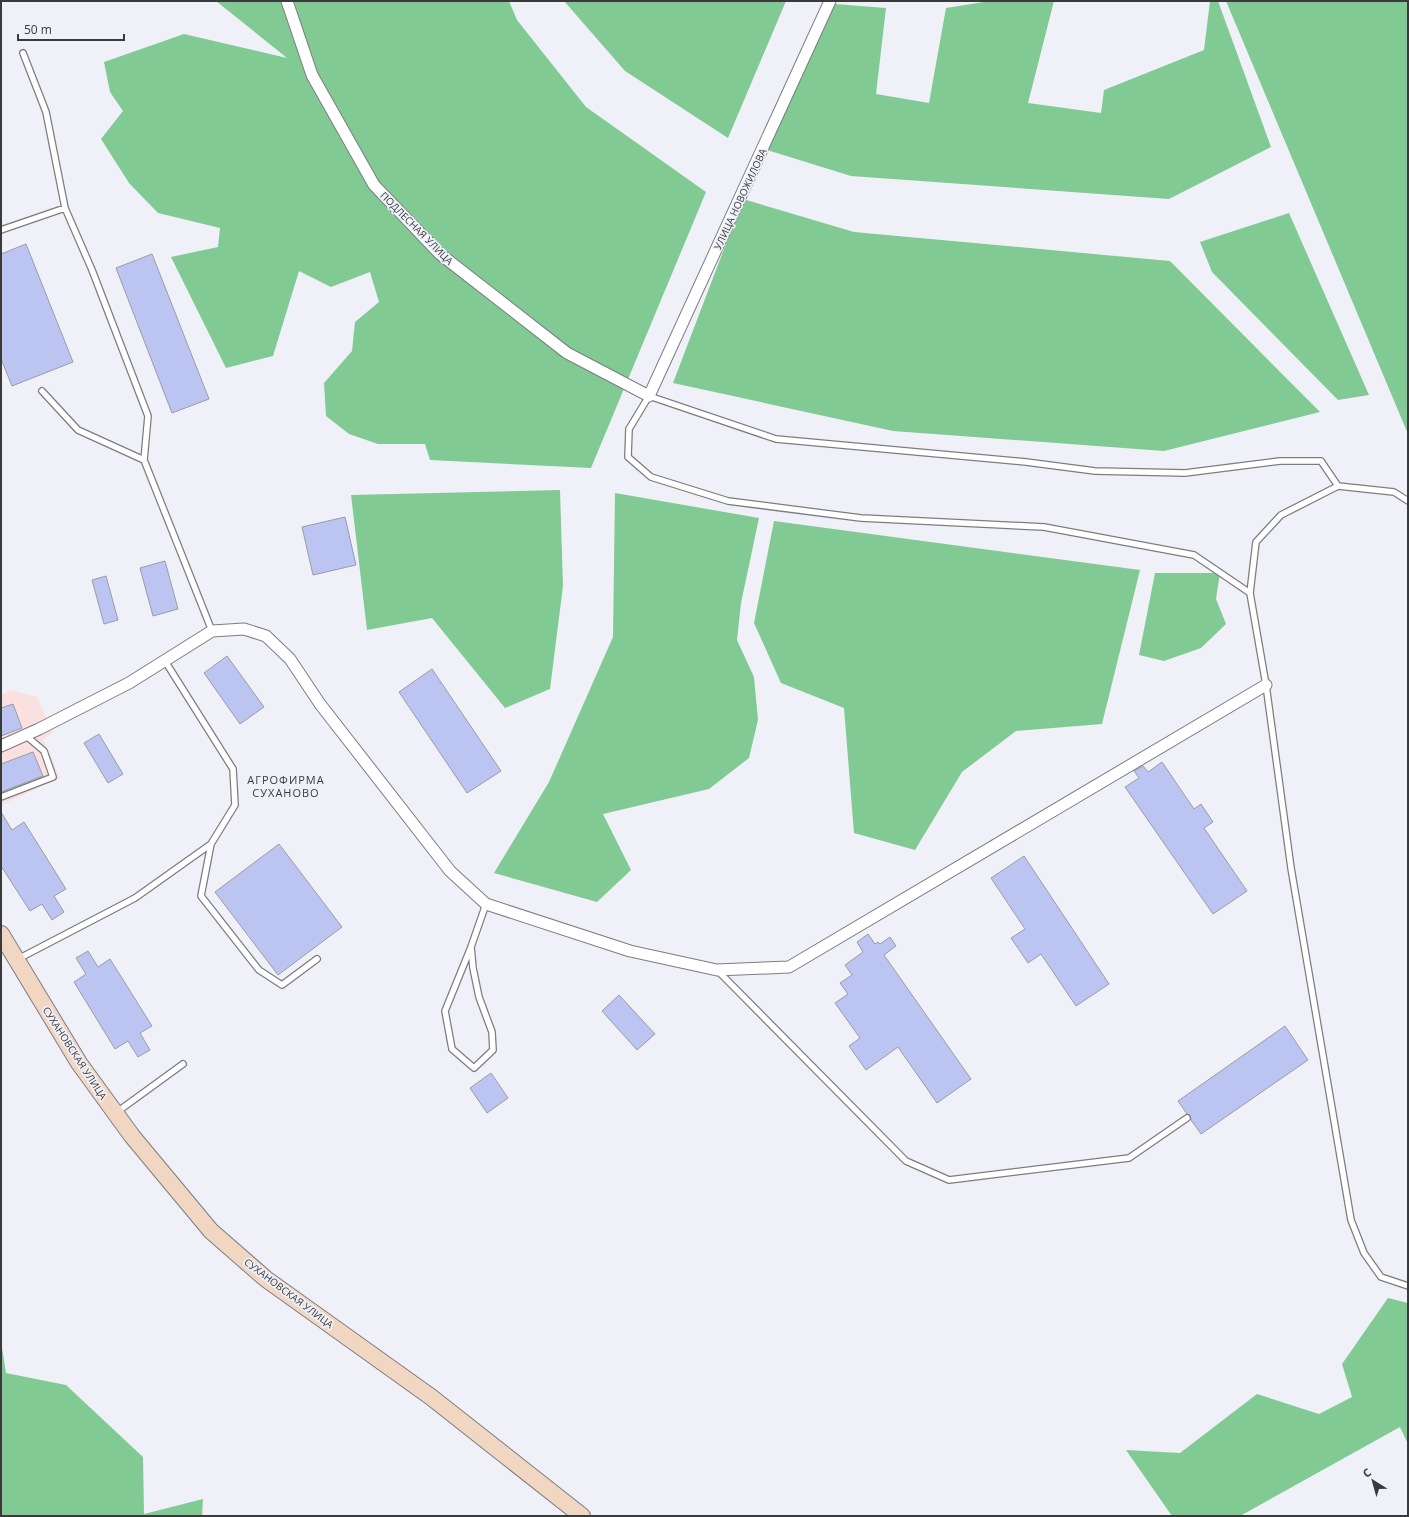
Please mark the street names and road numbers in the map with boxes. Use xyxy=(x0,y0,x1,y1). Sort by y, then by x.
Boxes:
street label: УЛИЦА НОВОЖИЛОВА xyxy=(710,146,770,252)
street label: ПОДЛЕСНАЯ УЛИЦА xyxy=(377,188,457,268)
street label: СУХАНОВСКАЯ УЛИЦА xyxy=(40,1004,111,1103)
street label: СУХАНОВСКАЯ УЛИЦА xyxy=(242,1255,337,1332)

